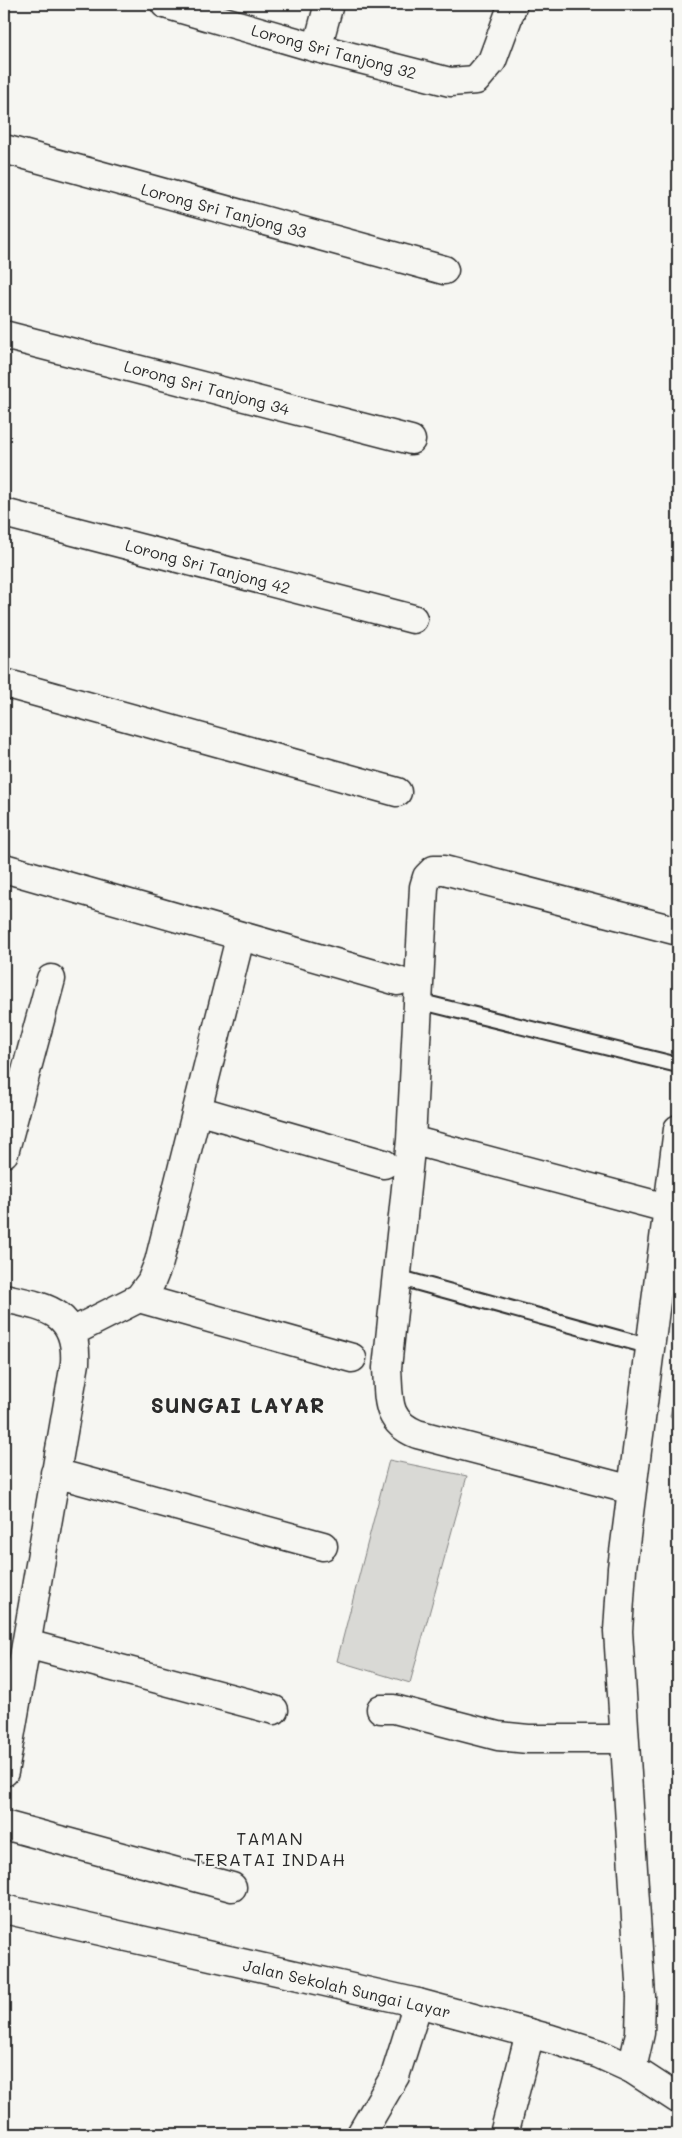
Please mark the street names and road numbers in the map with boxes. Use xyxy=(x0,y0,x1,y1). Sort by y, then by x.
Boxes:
street label: Lorong Sri Tanjong 32 xyxy=(249,19,419,83)
street label: Lorong Sri Tanjong 33 xyxy=(139,178,309,242)
street label: Lorong Sri Tanjong 34 xyxy=(122,355,293,419)
street label: Lorong Sri Tanjong 42 xyxy=(123,534,293,598)
street label: Jalan Sekolah Sungai Layar xyxy=(241,1954,453,2022)

